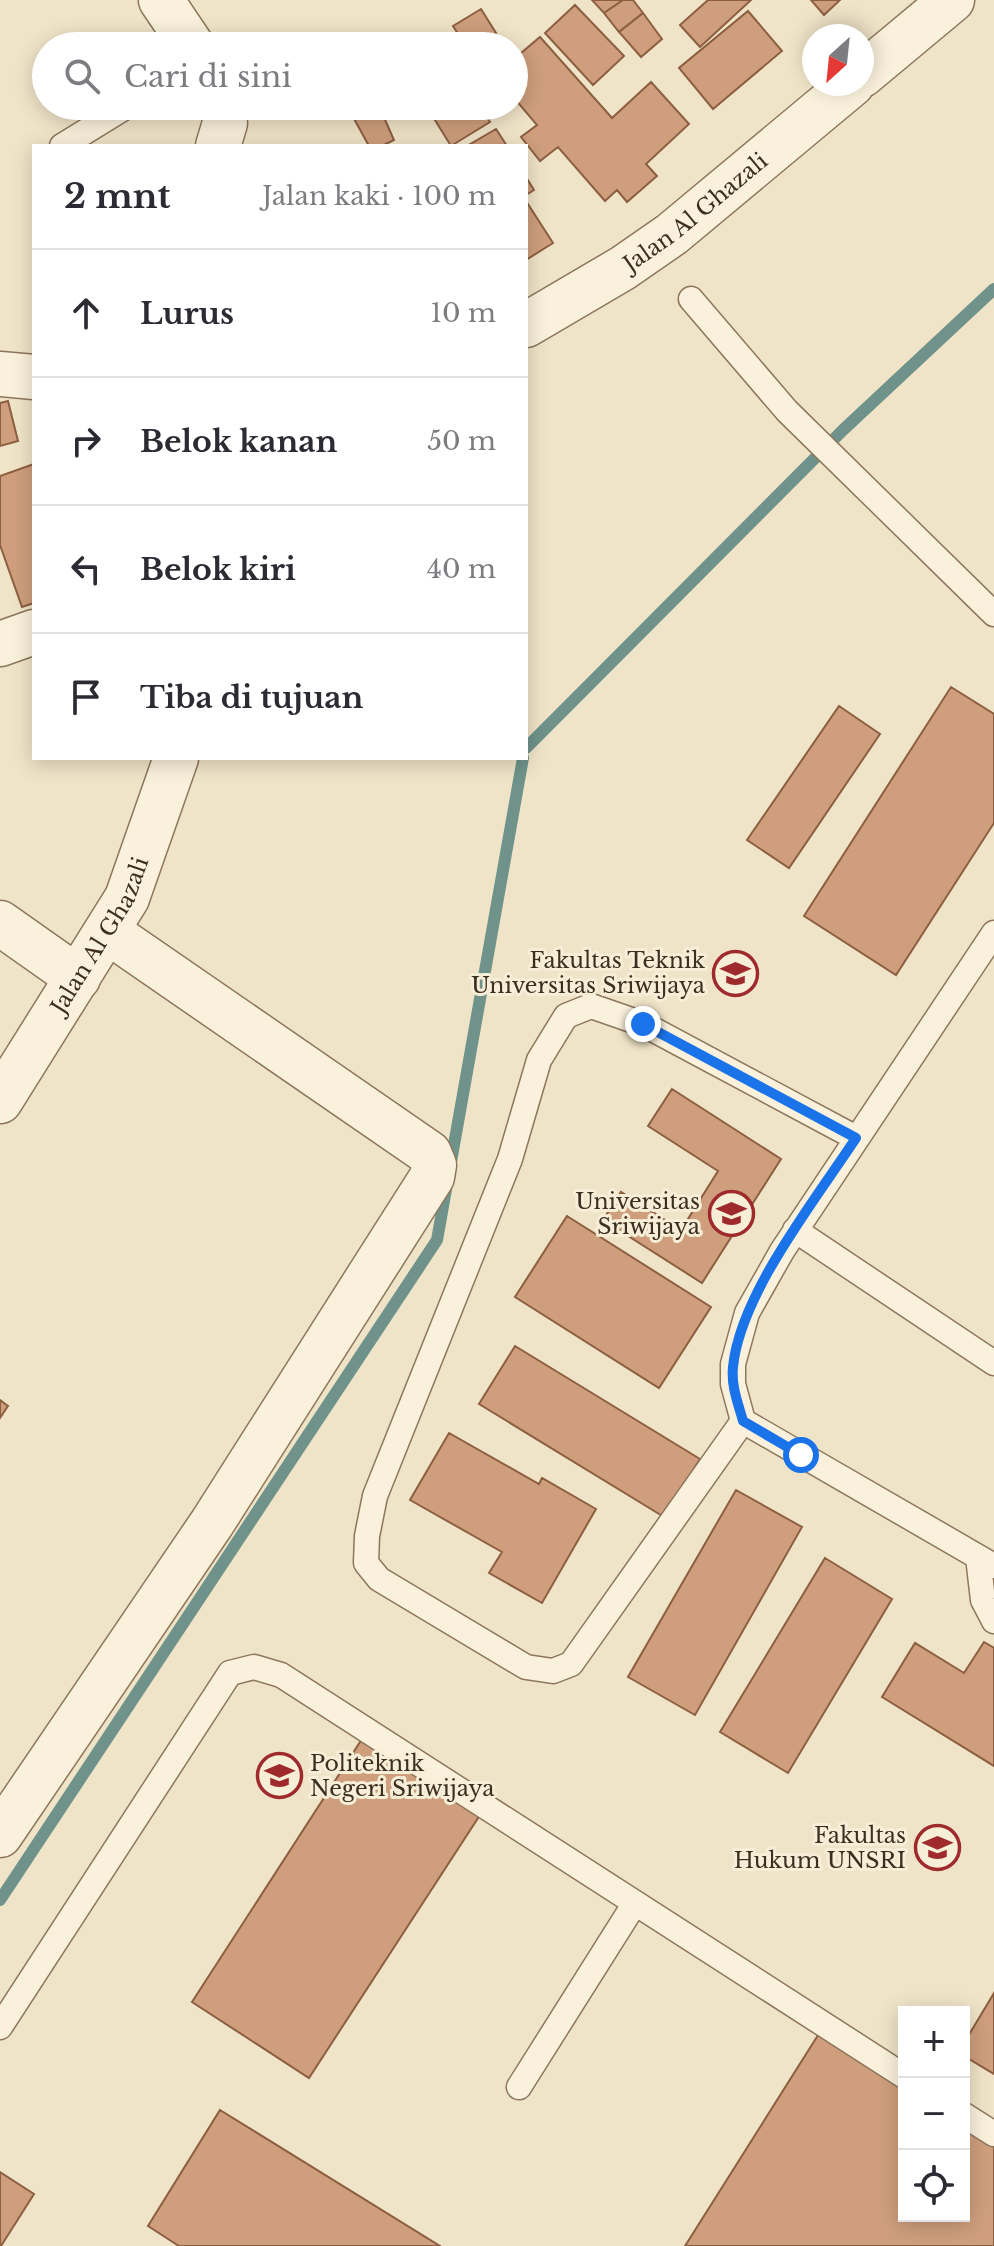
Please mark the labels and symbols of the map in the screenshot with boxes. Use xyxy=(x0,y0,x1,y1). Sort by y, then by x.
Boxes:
north arrow xyxy=(802,24,874,96)
street label: Jalan Al Ghazali xyxy=(616,147,773,279)
street label: Jalan Al Ghazali xyxy=(43,853,154,1021)
place label: Fakultas Teknik Universitas Sriwijaya xyxy=(471,947,706,999)
school or university icon: Fakultas Teknik Universitas Sriwijaya xyxy=(712,949,760,997)
route end xyxy=(625,1006,661,1042)
place label: Universitas Sriwijaya xyxy=(575,1188,701,1240)
school or university icon: Universitas Sriwijaya xyxy=(707,1190,755,1238)
route start xyxy=(783,1437,819,1473)
place label: Politeknik Negeri Sriwijaya xyxy=(310,1750,495,1802)
school or university icon: Politeknik Negeri Sriwijaya xyxy=(255,1752,303,1800)
place label: Fakultas Hukum UNSRI xyxy=(734,1822,906,1874)
school or university icon: Fakultas Hukum UNSRI xyxy=(913,1824,961,1872)

